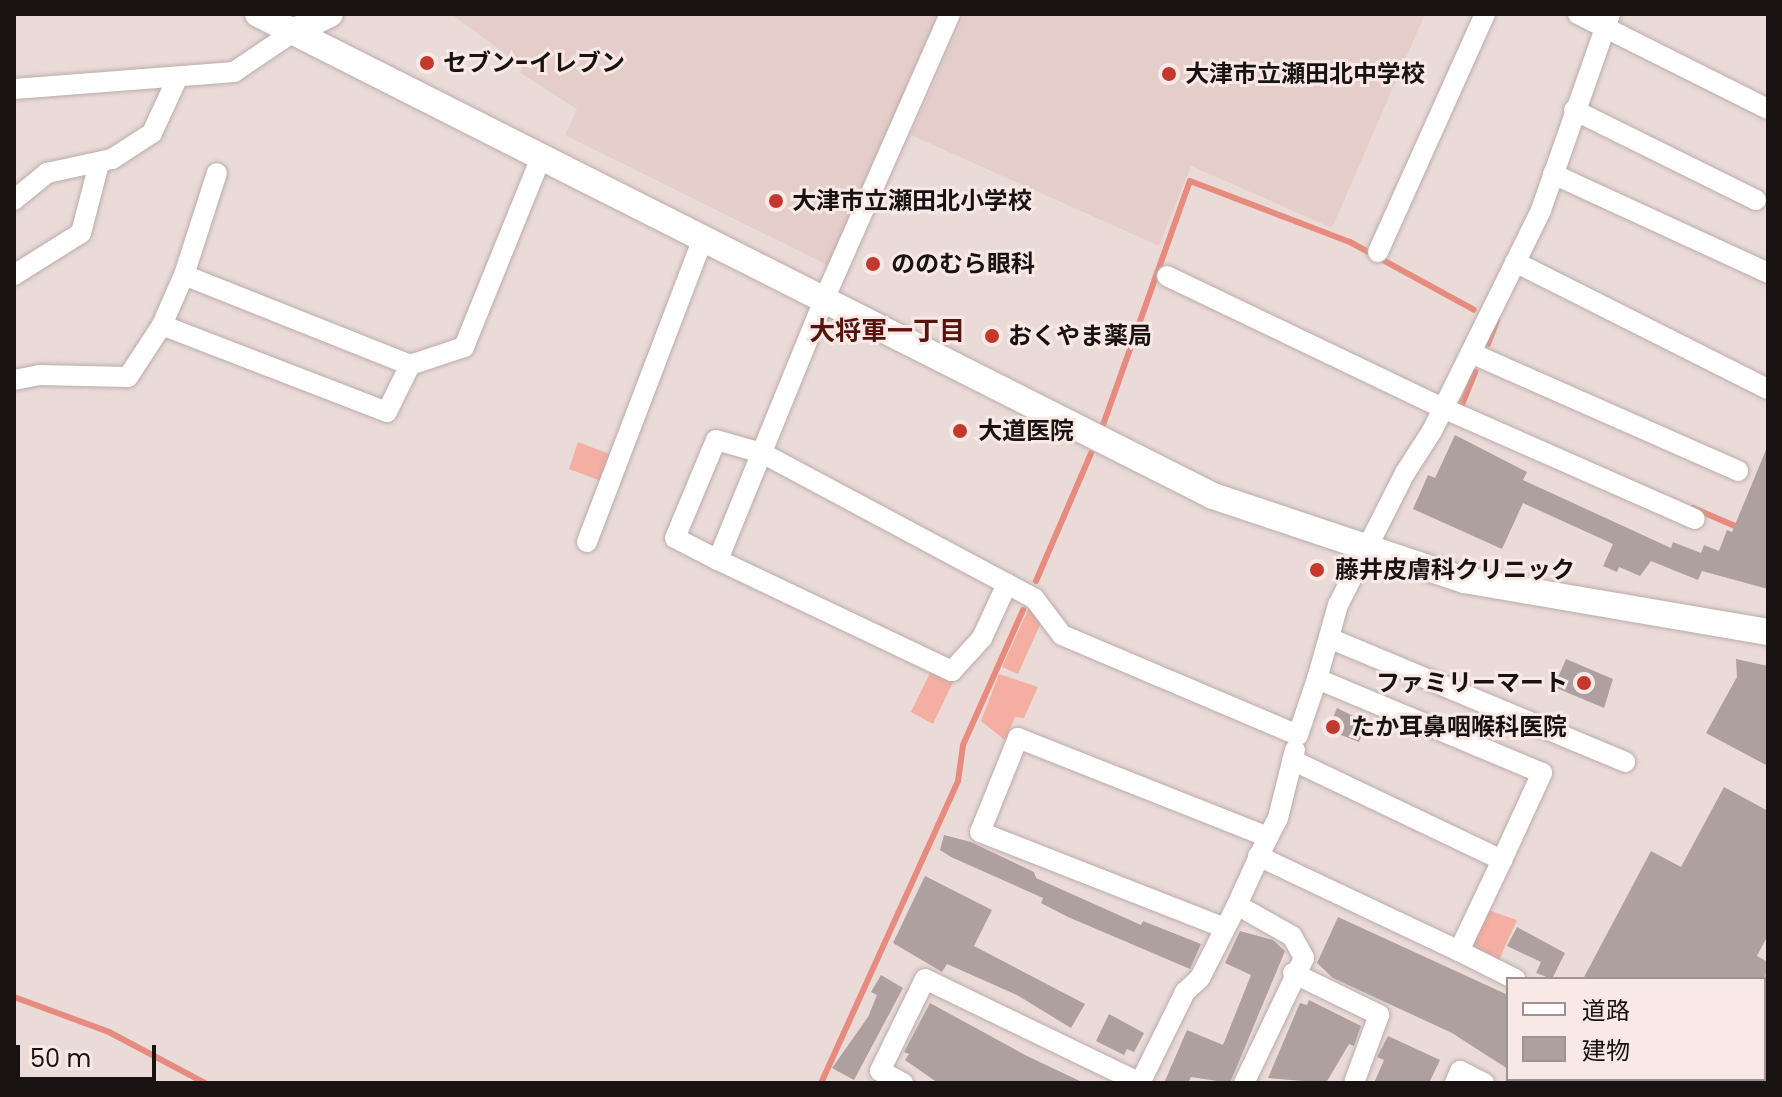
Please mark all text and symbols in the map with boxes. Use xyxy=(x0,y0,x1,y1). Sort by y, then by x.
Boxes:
place label: セブン-イレブン xyxy=(443,49,625,77)
marker: セブン-イレブン xyxy=(418,54,436,72)
place label: 大津市立瀬田北中学校 xyxy=(1185,60,1425,88)
marker: 大津市立瀬田北中学校 xyxy=(1160,65,1178,83)
place label: 大津市立瀬田北小学校 xyxy=(792,187,1032,215)
marker: 大津市立瀬田北小学校 xyxy=(767,192,785,210)
place label: ののむら眼科 xyxy=(891,250,1035,278)
marker: ののむら眼科 xyxy=(862,253,884,275)
district label: 大将軍一丁目 xyxy=(809,316,965,348)
place label: おくやま薬局 xyxy=(1008,322,1152,350)
marker: おくやま薬局 xyxy=(983,327,1001,345)
place label: 大道医院 xyxy=(978,417,1074,445)
marker: 大道医院 xyxy=(949,420,971,442)
place label: 藤井皮膚科クリニック xyxy=(1335,556,1575,584)
marker: 藤井皮膚科クリニック xyxy=(1306,559,1328,581)
place label: ファミリーマート xyxy=(1376,669,1568,697)
marker: ファミリーマート xyxy=(1575,674,1593,692)
place label: たか耳鼻咽喉科医院 xyxy=(1351,713,1567,741)
marker: たか耳鼻咽喉科医院 xyxy=(1322,716,1344,738)
legend xyxy=(1506,977,1766,1081)
text: 道路 xyxy=(1582,994,1630,1027)
scale bar xyxy=(20,1029,160,1079)
text: 建物 xyxy=(1582,1034,1630,1067)
text: 50 m xyxy=(30,1042,91,1075)

